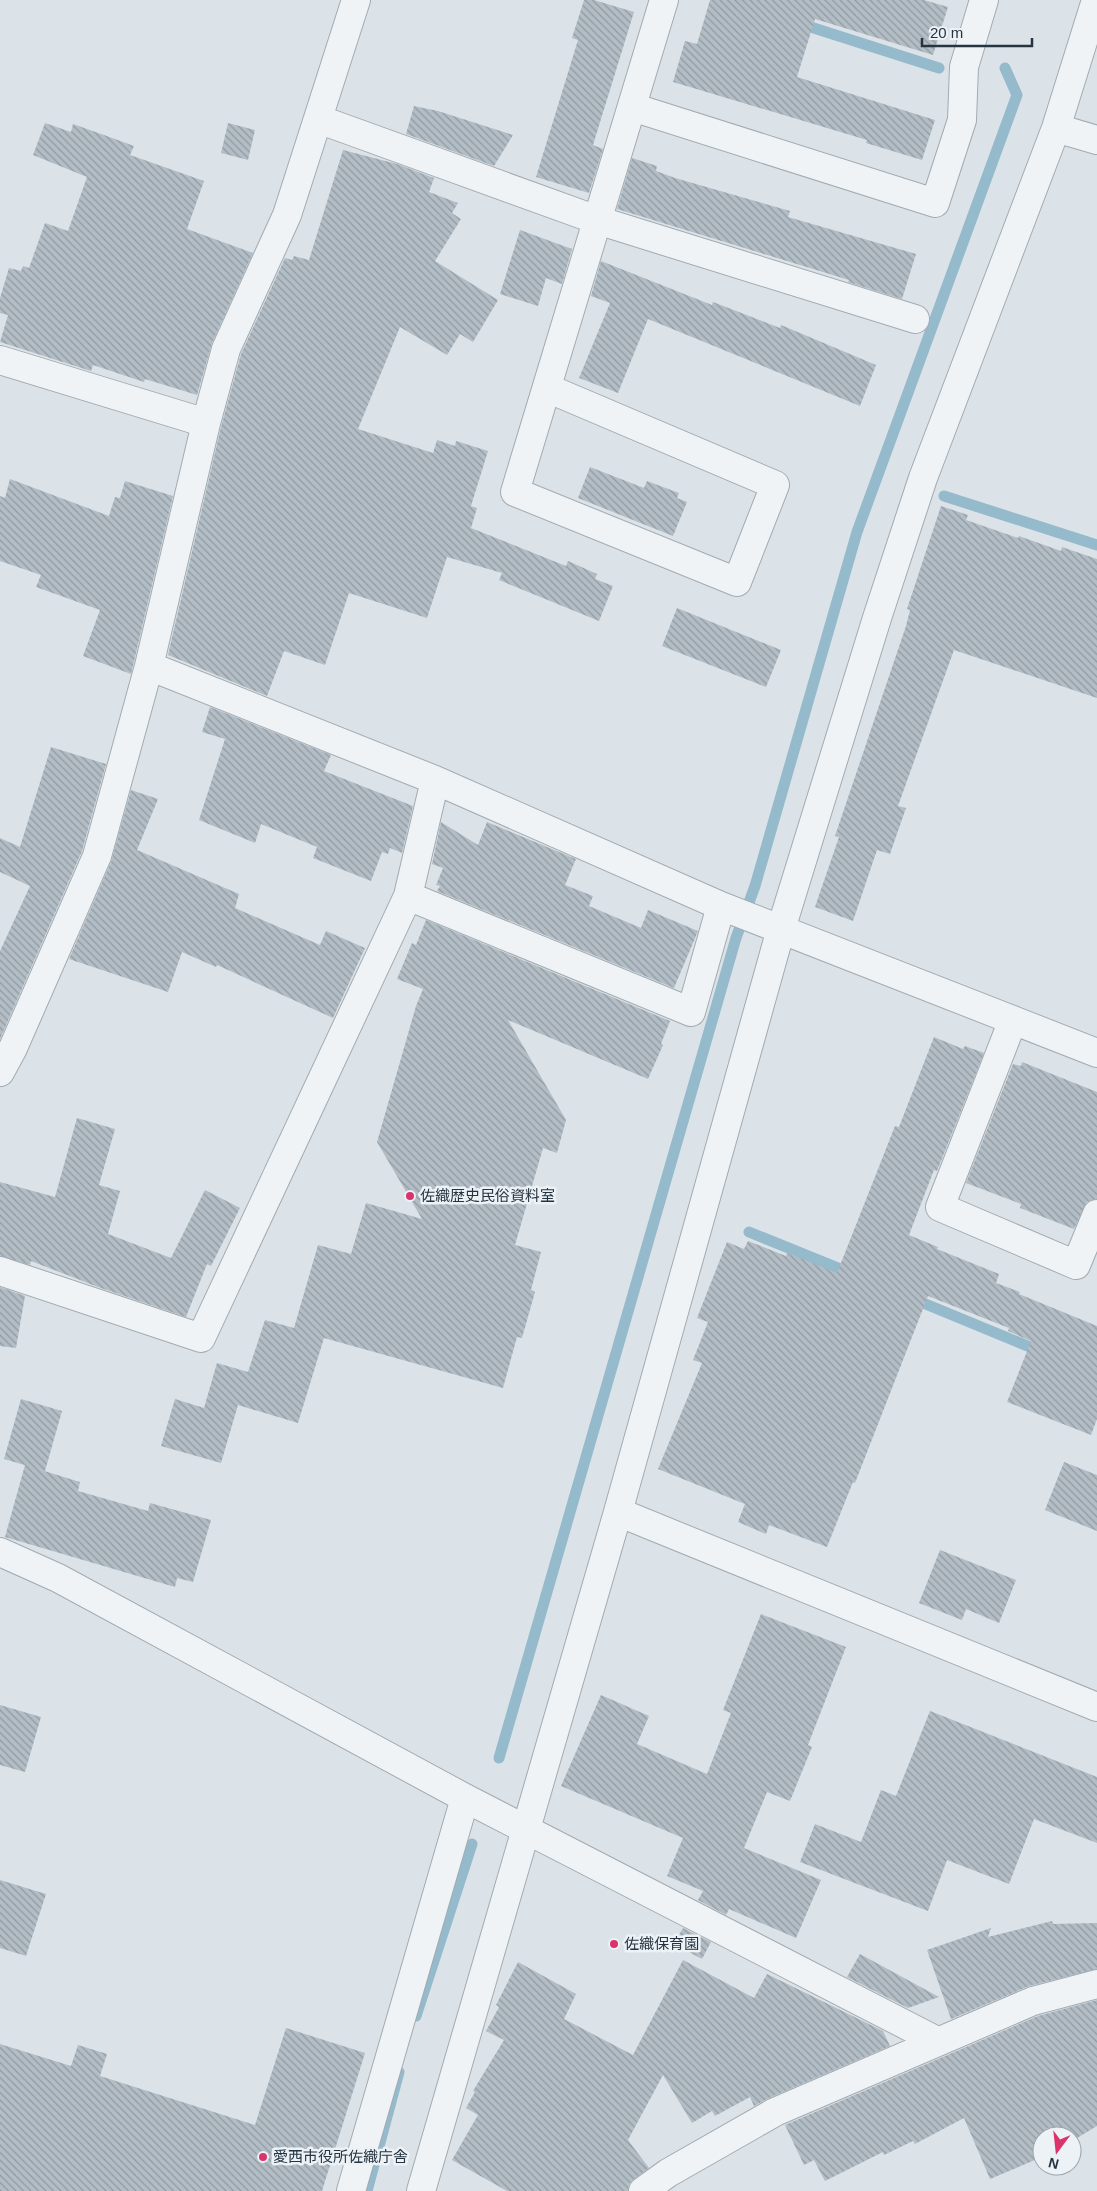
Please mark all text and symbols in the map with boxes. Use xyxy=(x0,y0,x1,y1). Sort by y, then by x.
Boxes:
scale bar xyxy=(922,15,1032,47)
text: 20 m xyxy=(930,24,963,41)
place label: 佐織歴史民俗資料室 xyxy=(420,1187,555,1204)
marker: 佐織歴史民俗資料室 xyxy=(404,1190,416,1202)
place label: 佐織保育園 xyxy=(624,1935,699,1952)
marker: 佐織保育園 xyxy=(608,1938,620,1950)
north arrow xyxy=(1032,2126,1082,2176)
place label: 愛西市役所佐織庁舎 xyxy=(273,2148,408,2165)
marker: 愛西市役所佐織庁舎 xyxy=(257,2151,269,2163)
text: N xyxy=(1047,2155,1061,2173)

